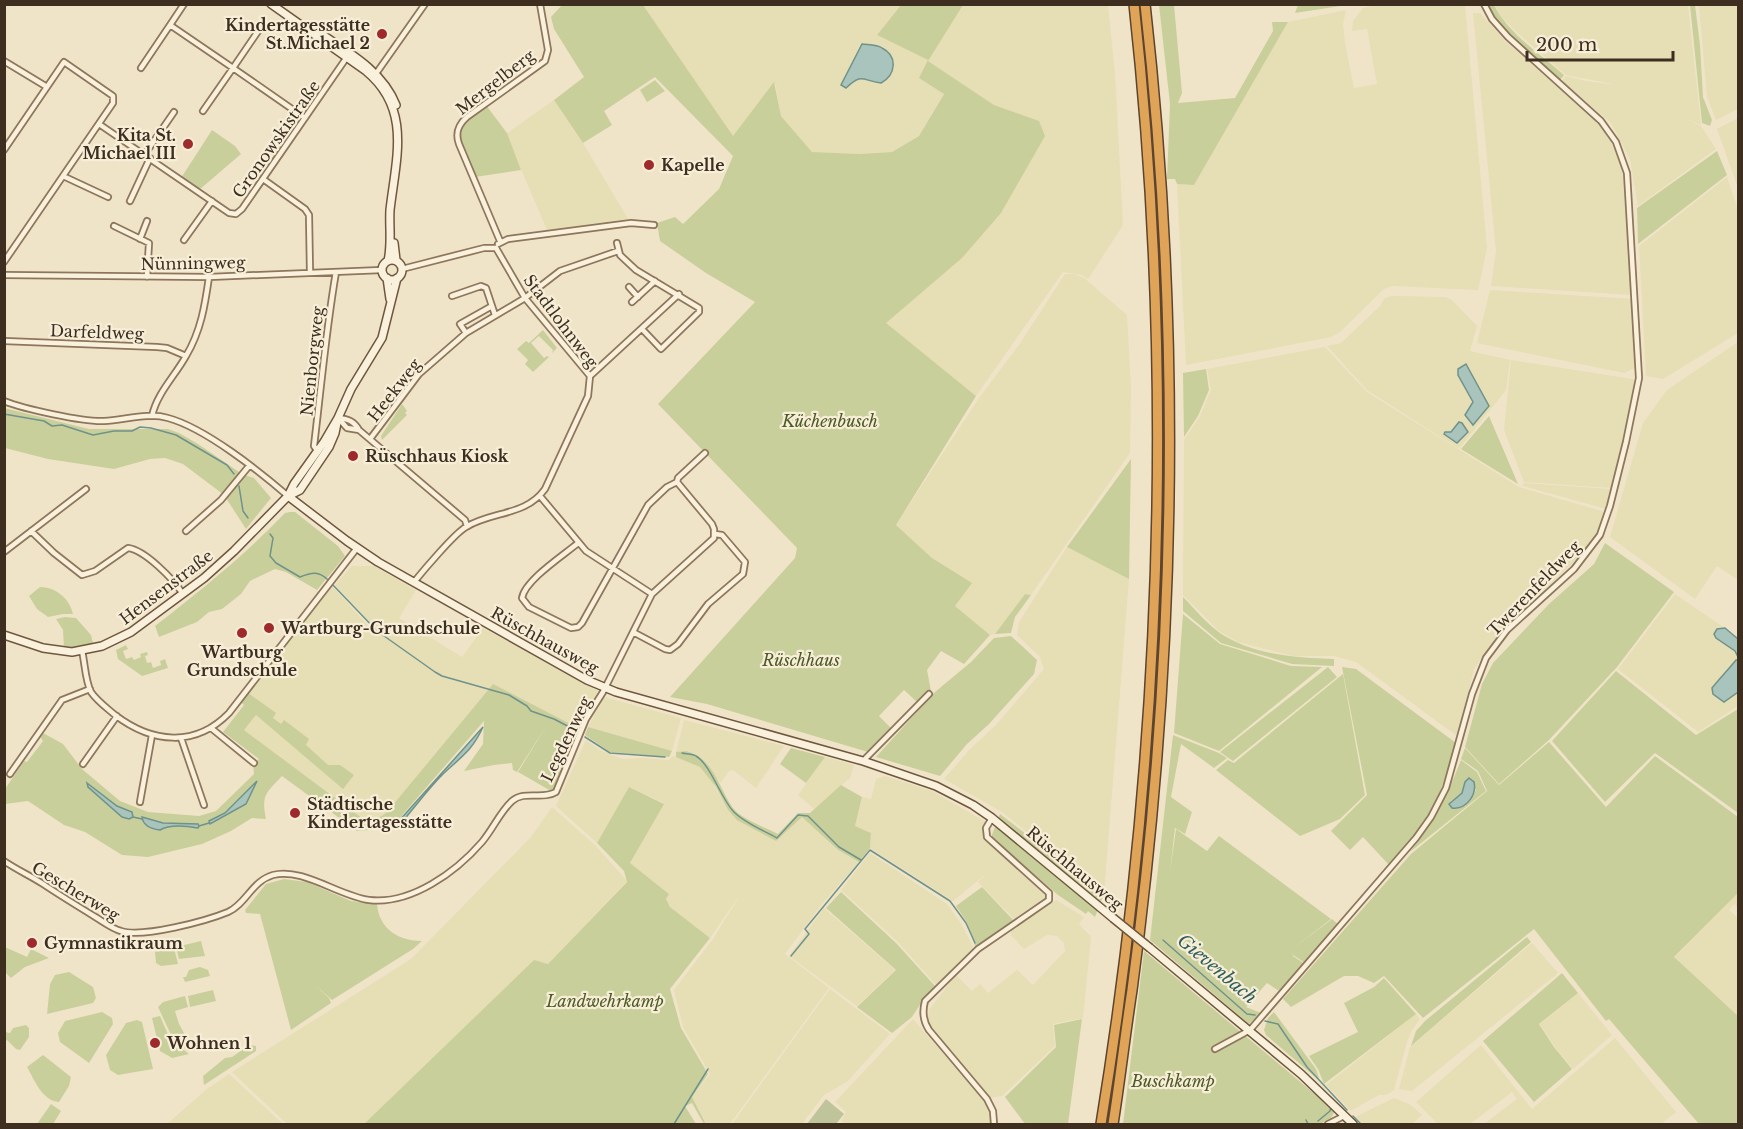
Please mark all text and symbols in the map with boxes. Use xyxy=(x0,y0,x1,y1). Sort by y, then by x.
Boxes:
place label: Kindertagesstätte St.Michael 2 xyxy=(225,15,370,53)
scale bar xyxy=(1527,24,1672,62)
marker: Kindertagesstätte St.Michael 2 xyxy=(375,27,389,41)
text: 200 m xyxy=(1536,34,1597,56)
street label: Mergelberg xyxy=(452,45,539,119)
street label: Gronowskistraße xyxy=(228,76,324,202)
place label: Kita St. Michael III xyxy=(82,125,176,163)
marker: Kita St. Michael III xyxy=(181,137,195,151)
place label: Kapelle xyxy=(661,155,725,175)
marker: Kapelle xyxy=(642,158,656,172)
street label: Nünningweg xyxy=(140,252,246,274)
street label: Stadtlohnweg xyxy=(519,270,603,372)
street label: Nienborgweg xyxy=(296,305,328,417)
street label: Darfeldweg xyxy=(50,320,145,344)
street label: Heekweg xyxy=(363,354,425,426)
park label: Küchenbusch xyxy=(781,411,878,431)
place label: Rüschhaus Kiosk xyxy=(365,446,509,466)
marker: Rüschhaus Kiosk xyxy=(346,449,360,463)
street label: Twerenfeldweg xyxy=(1483,536,1585,640)
street label: Hensenstraße xyxy=(115,545,217,629)
street label: Rüschhausweg xyxy=(488,602,603,678)
place label: Wartburg-Grundschule xyxy=(280,618,480,638)
marker: Wartburg-Grundschule xyxy=(262,621,276,635)
marker: Wartburg Grundschule xyxy=(235,626,249,640)
place label: Wartburg Grundschule xyxy=(187,642,297,680)
park label: Rüschhaus xyxy=(761,650,840,670)
street label: Legdenweg xyxy=(537,692,596,785)
place label: Städtische Kindertagesstätte xyxy=(307,794,452,832)
marker: Städtische Kindertagesstätte xyxy=(288,806,302,820)
street label: Rüschhausweg xyxy=(1023,822,1128,915)
street label: Gescherweg xyxy=(28,857,124,925)
water label: Gievenbach xyxy=(1173,929,1261,1009)
place label: Gymnastikraum xyxy=(44,933,183,953)
marker: Gymnastikraum xyxy=(25,936,39,950)
park label: Landwehrkamp xyxy=(545,991,664,1011)
place label: Wohnen 1 xyxy=(166,1033,251,1053)
marker: Wohnen 1 xyxy=(148,1036,162,1050)
park label: Buschkamp xyxy=(1130,1071,1215,1091)

